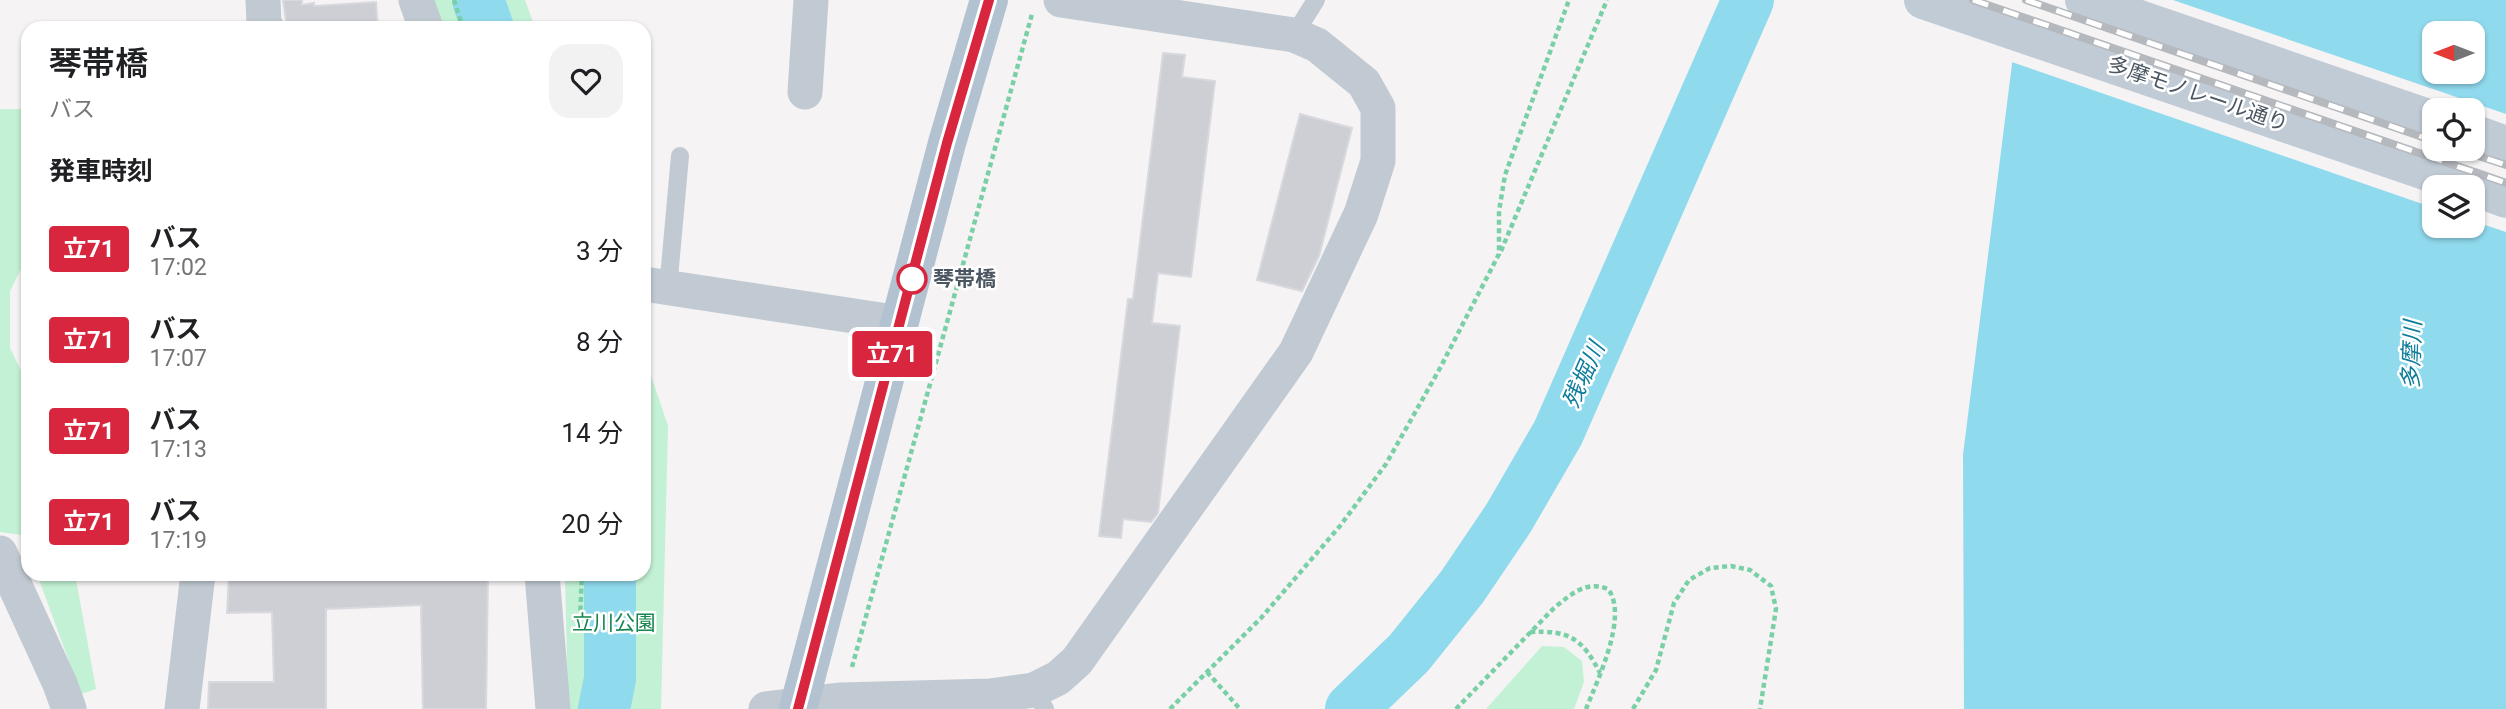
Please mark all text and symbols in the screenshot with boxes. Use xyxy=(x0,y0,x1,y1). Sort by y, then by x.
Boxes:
north arrow xyxy=(2422,21,2485,84)
map controls xyxy=(2422,21,2485,238)
text: 琴帯橋 xyxy=(49,44,148,83)
button: heart xyxy=(549,44,623,118)
street label: 多摩モノレール通り xyxy=(2105,52,2291,136)
text: バス xyxy=(49,96,95,123)
button: locate xyxy=(2422,98,2485,161)
text: 発車時刻 xyxy=(49,156,153,186)
button: layers xyxy=(2422,175,2485,238)
text: バス xyxy=(150,223,202,253)
text: 立71 xyxy=(63,235,115,263)
text: 3 分 xyxy=(576,236,623,266)
text: 17:02 xyxy=(150,254,207,281)
marker: 琴帯橋 xyxy=(897,264,927,294)
place label: 琴帯橋 xyxy=(933,267,996,291)
text: バス xyxy=(150,314,202,344)
water label: 多摩川 xyxy=(2397,317,2427,390)
text: 立71 xyxy=(63,326,115,354)
text: 8 分 xyxy=(576,327,623,357)
line badge: 立71 xyxy=(852,331,932,377)
water label: 残堀川 xyxy=(1558,335,1612,412)
text: 立71 xyxy=(866,340,918,368)
text: 17:07 xyxy=(150,345,207,372)
text: バス xyxy=(150,405,202,435)
text: 立71 xyxy=(63,417,115,445)
text: 14 分 xyxy=(561,418,623,448)
text: 17:13 xyxy=(150,436,207,463)
text: バス xyxy=(150,496,202,526)
text: 立71 xyxy=(63,508,115,536)
text: 20 分 xyxy=(561,509,623,539)
text: 17:19 xyxy=(150,527,207,554)
park label: 立川公園 xyxy=(572,611,656,635)

